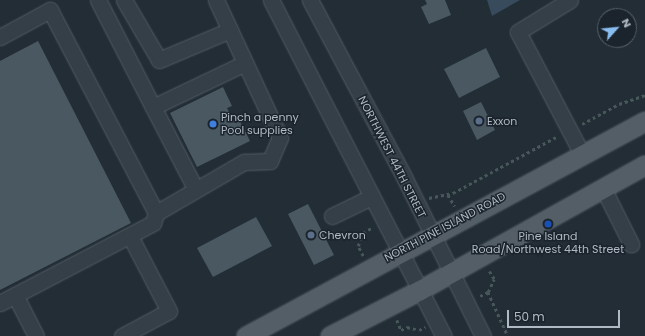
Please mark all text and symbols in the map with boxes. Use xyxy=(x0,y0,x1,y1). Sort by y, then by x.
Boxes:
north arrow xyxy=(597,8,637,48)
text: N xyxy=(618,16,636,30)
street label: NORTHWEST 44TH STREET xyxy=(355,94,429,220)
place label: Pinch a penny Pool supplies xyxy=(221,111,299,137)
place label: Exxon xyxy=(487,114,517,128)
marker: Exxon xyxy=(474,116,484,126)
marker: Pinch a penny Pool supplies xyxy=(208,119,218,129)
street label: NORTH PINE ISLAND ROAD xyxy=(382,189,508,265)
marker: Pine Island Road/Northwest 44th Street xyxy=(543,219,553,229)
place label: Chevron xyxy=(319,228,366,242)
marker: Chevron xyxy=(306,230,316,240)
place label: Pine Island Road/Northwest 44th Street xyxy=(472,230,624,256)
scale bar xyxy=(509,302,622,328)
text: 50 m xyxy=(514,308,545,325)

